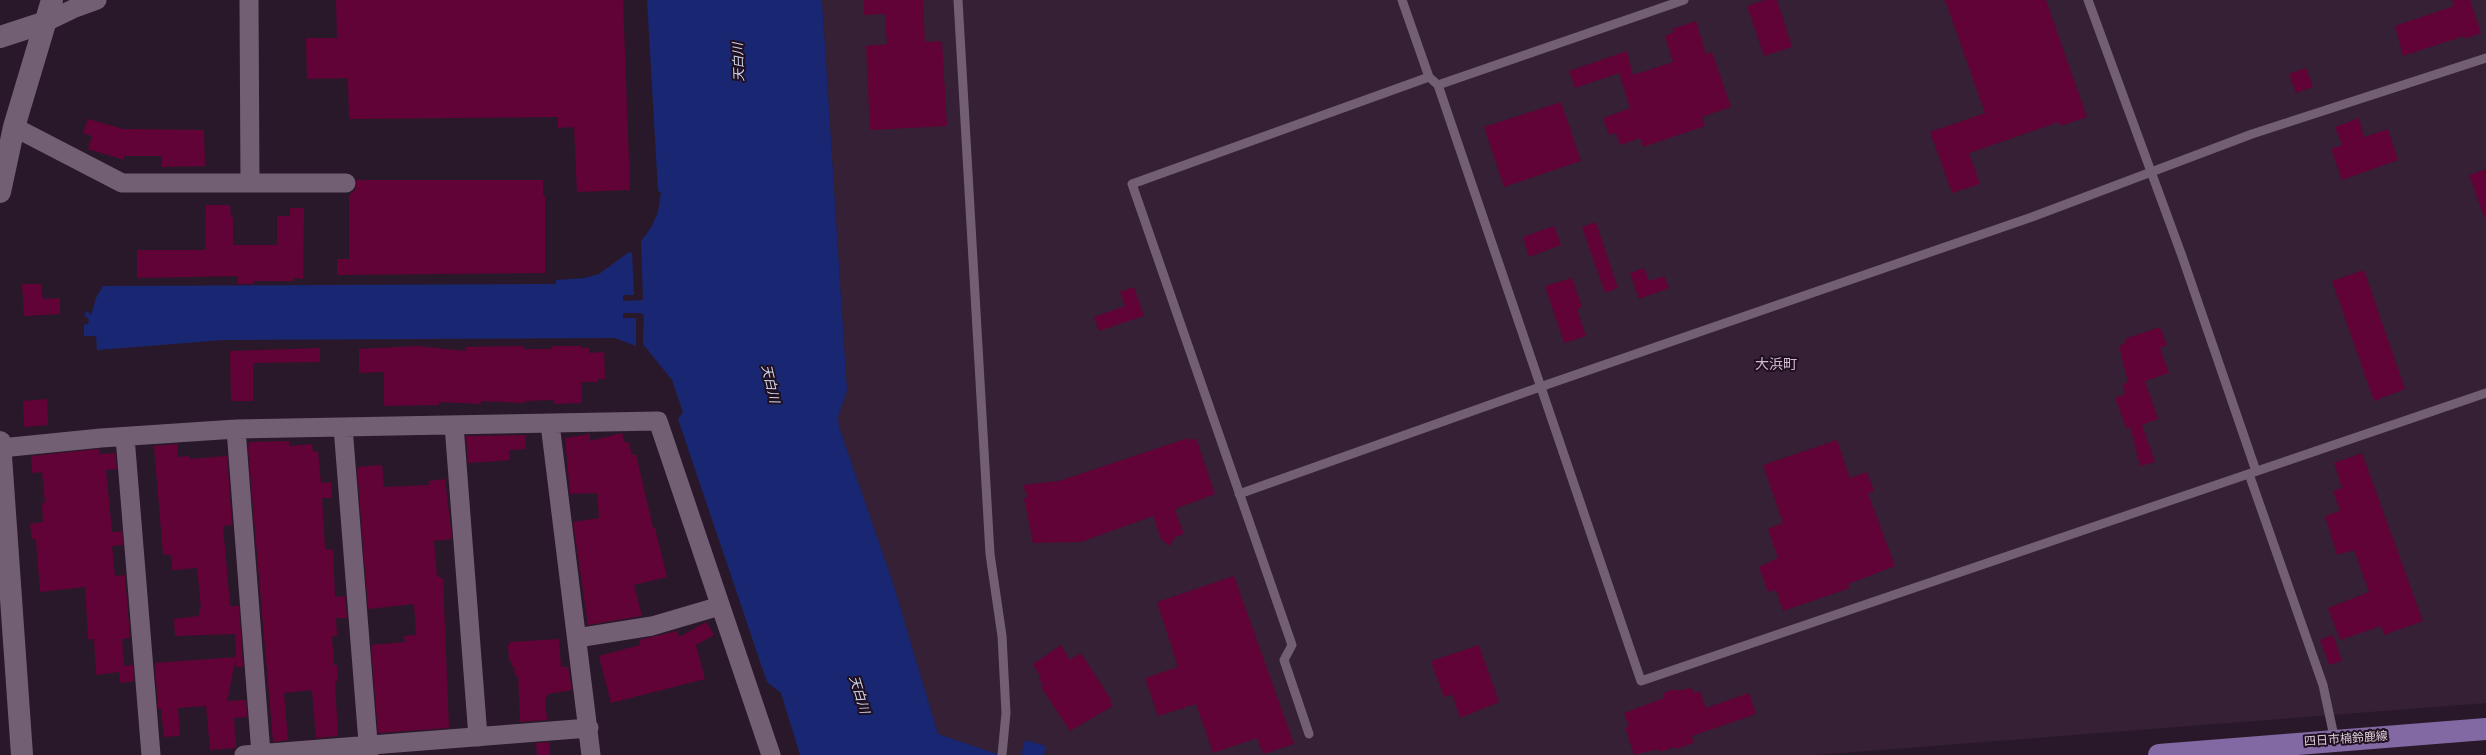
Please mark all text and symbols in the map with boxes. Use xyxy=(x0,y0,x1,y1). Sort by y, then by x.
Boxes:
water label: 天白川 xyxy=(732,42,748,82)
district label: 大浜町 xyxy=(1755,358,1797,374)
water label: 天白川 xyxy=(757,363,781,405)
water label: 天白川 xyxy=(845,674,871,716)
street label: 四日市楠鈴鹿線 xyxy=(2304,730,2388,750)

